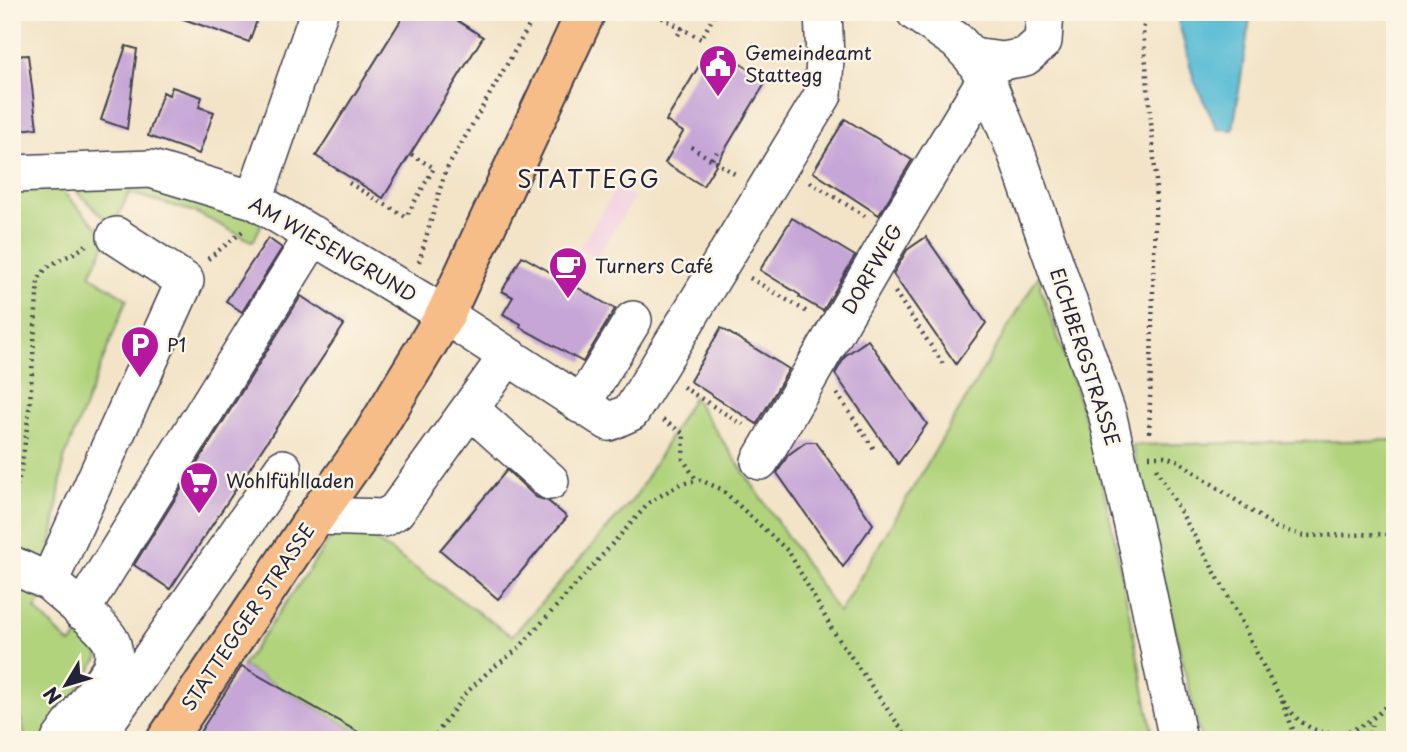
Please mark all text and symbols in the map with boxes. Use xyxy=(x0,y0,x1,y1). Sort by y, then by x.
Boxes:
place label: Gemeindeamt Stattegg xyxy=(745,38,872,88)
public building icon: Gemeindeamt Stattegg xyxy=(697,43,739,98)
district label: STATTEGG xyxy=(517,161,661,196)
street label: AM WIESENGRUND xyxy=(244,189,423,308)
street label: DORFWEG xyxy=(834,218,908,319)
cafe icon: Turners Café xyxy=(547,245,589,300)
place label: Turners Café xyxy=(595,251,713,279)
street label: EICHBERGSTRASSE xyxy=(1044,264,1128,449)
parking icon: P1 xyxy=(119,324,161,379)
place label: P1 xyxy=(167,330,186,358)
supermarket icon: Wohlfühlladen xyxy=(178,460,220,515)
place label: Wohlfühlladen xyxy=(226,466,354,494)
street label: STATTEGGER STRASSE xyxy=(174,517,321,716)
north arrow xyxy=(32,650,102,720)
text: N xyxy=(36,682,67,711)

